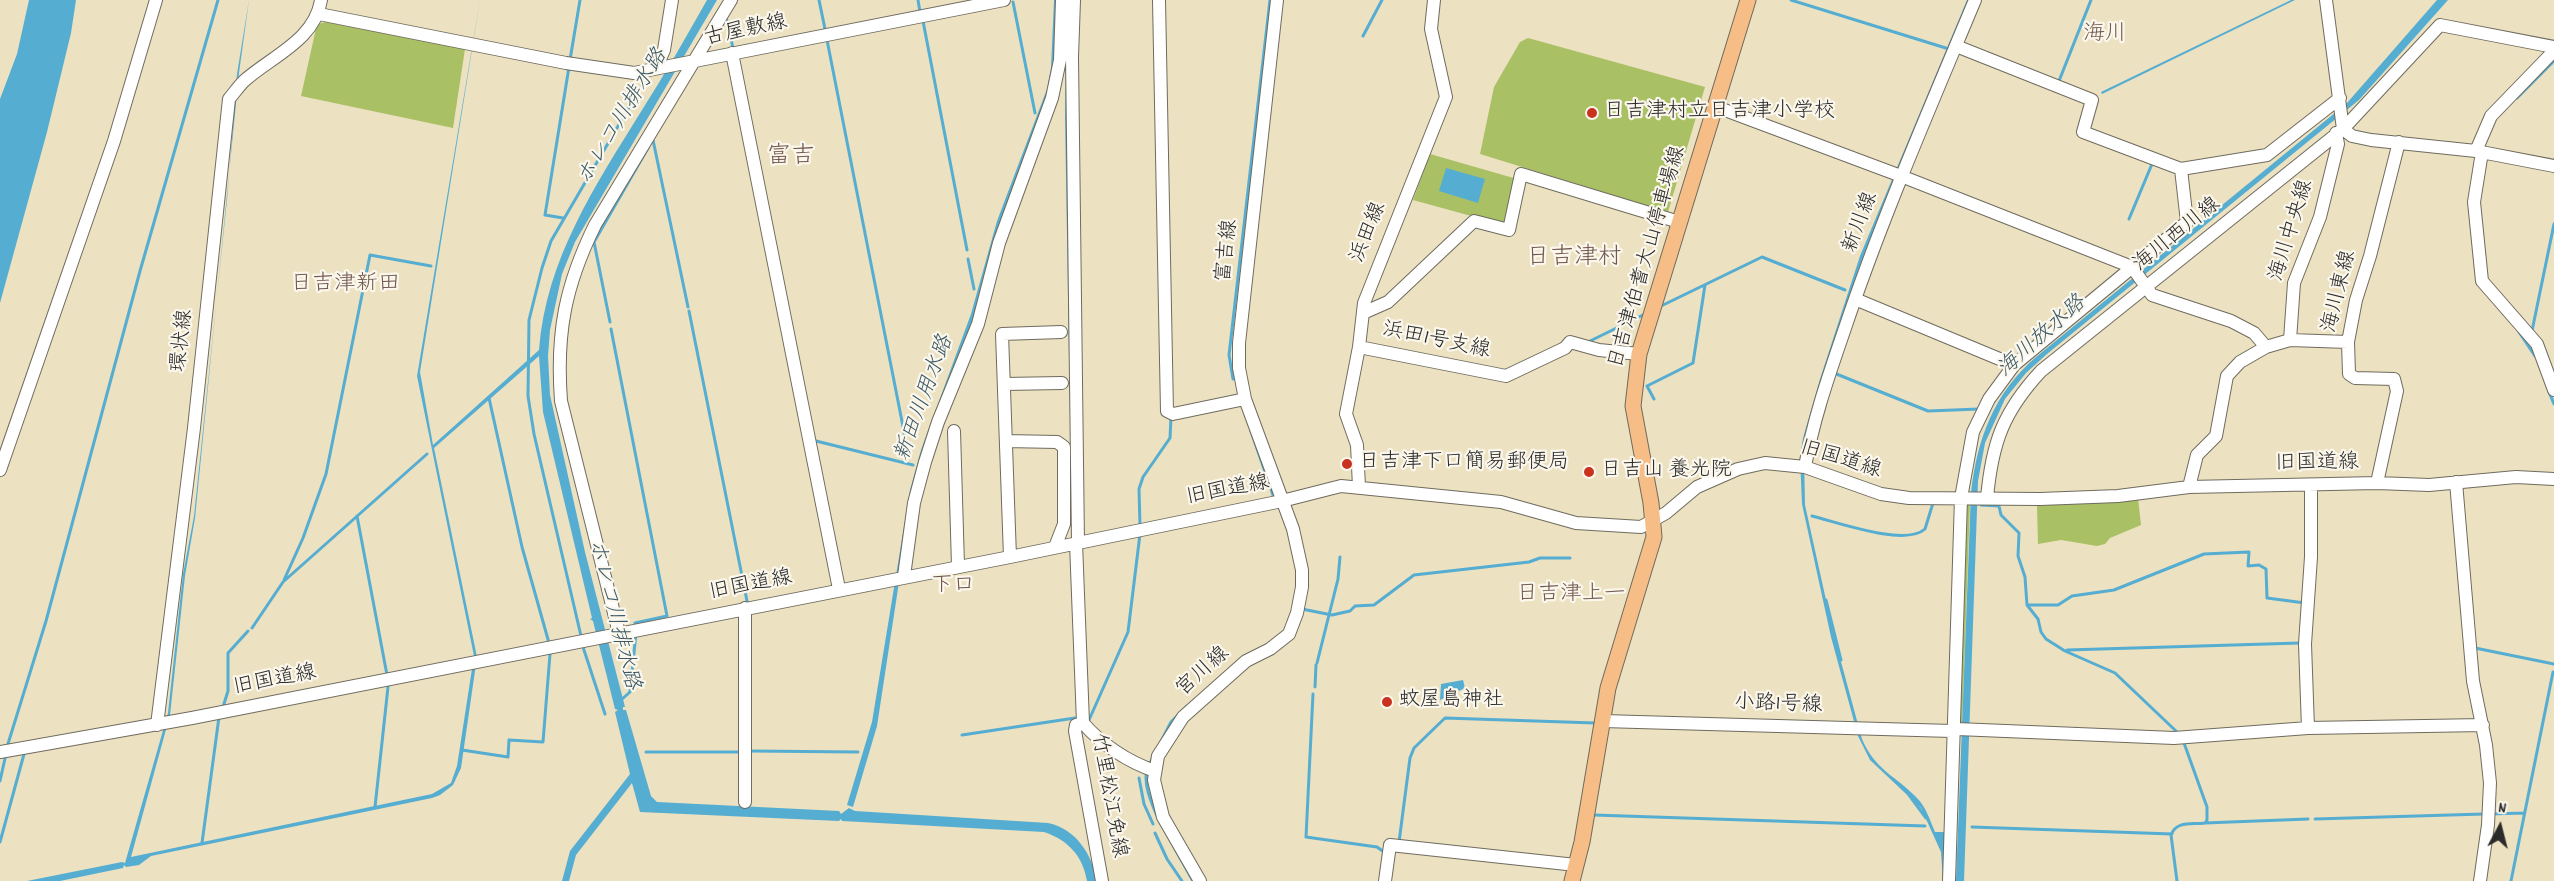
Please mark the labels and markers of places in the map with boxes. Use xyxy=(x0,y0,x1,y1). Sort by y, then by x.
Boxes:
place label: 日吉津村立日吉津小学校 xyxy=(1604,100,1835,126)
marker: 日吉津村立日吉津小学校 xyxy=(1585,106,1599,120)
place label: 日吉津下口簡易郵便局 xyxy=(1359,451,1569,477)
marker: 日吉津下口簡易郵便局 xyxy=(1340,457,1354,471)
place label: 日吉山 養光院 xyxy=(1601,459,1732,485)
marker: 日吉山 養光院 xyxy=(1582,465,1596,479)
place label: 蚊屋島神社 xyxy=(1399,689,1504,715)
marker: 蚊屋島神社 xyxy=(1380,695,1394,709)

